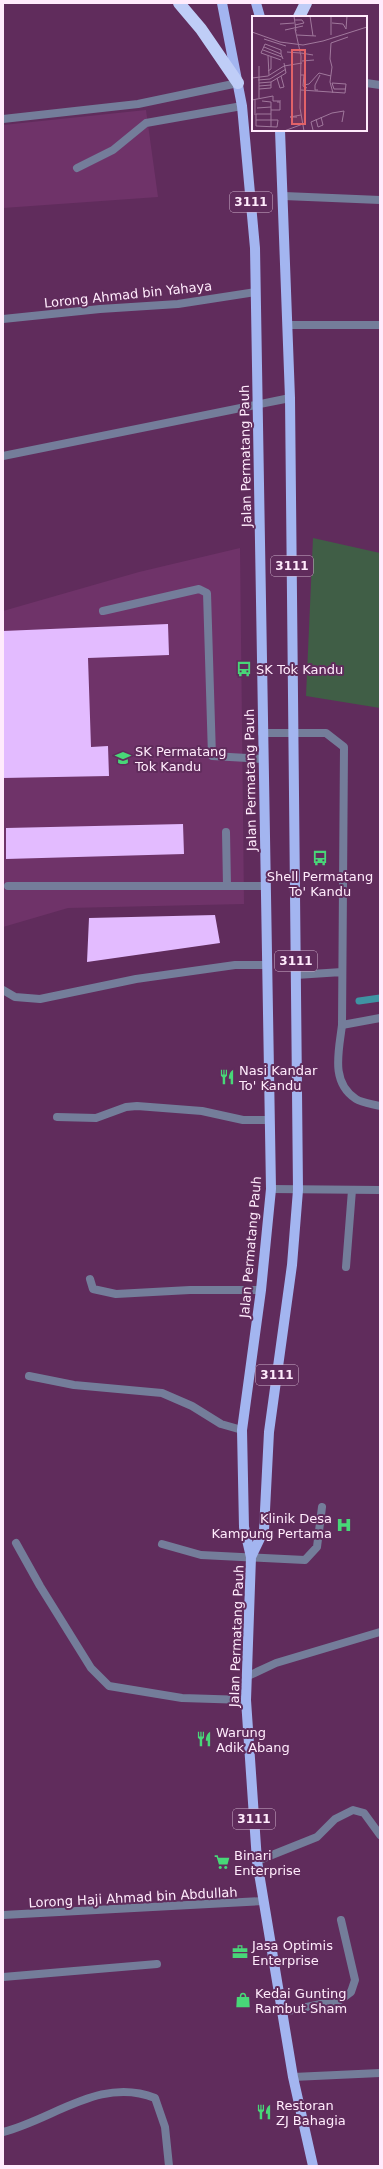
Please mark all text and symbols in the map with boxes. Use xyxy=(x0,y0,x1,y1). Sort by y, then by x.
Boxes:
inset map xyxy=(252,16,367,131)
road number: 3111 xyxy=(230,192,272,212)
street label: Lorong Ahmad bin Yahaya xyxy=(43,278,213,311)
street label: Jalan Permatang Pauh xyxy=(237,385,254,528)
road number: 3111 xyxy=(271,556,313,576)
bus stop icon: SK Tok Kandu xyxy=(235,660,253,678)
place label: SK Tok Kandu xyxy=(256,662,343,677)
street label: Jalan Permatang Pauh xyxy=(242,709,259,852)
place label: SK Permatang Tok Kandu xyxy=(134,744,227,774)
school or university icon: SK Permatang Tok Kandu xyxy=(114,749,132,767)
bus stop icon: Shell Permatang To' Kandu xyxy=(311,849,329,867)
place label: Shell Permatang To' Kandu xyxy=(267,869,373,899)
road number: 3111 xyxy=(275,951,317,971)
place label: Nasi Kandar To' Kandu xyxy=(238,1063,318,1093)
restaurant icon: Nasi Kandar To' Kandu xyxy=(218,1068,236,1086)
street label: Jalan Permatang Pauh xyxy=(237,1176,264,1320)
road number: 3111 xyxy=(256,1365,298,1385)
place label: Klinik Desa Kampung Pertama xyxy=(212,1511,332,1541)
hospital icon: Klinik Desa Kampung Pertama xyxy=(335,1516,353,1534)
street label: Jalan Permatang Pauh xyxy=(226,1565,246,1708)
place label: Warung Adik Abang xyxy=(216,1725,290,1755)
restaurant icon: Warung Adik Abang xyxy=(195,1730,213,1748)
road number: 3111 xyxy=(233,1809,275,1829)
place label: Binari Enterprise xyxy=(234,1848,301,1878)
supermarket icon: Binari Enterprise xyxy=(213,1853,231,1871)
street label: Lorong Haji Ahmad bin Abdullah xyxy=(28,1885,238,1910)
place label: Jasa Optimis Enterprise xyxy=(251,1938,333,1968)
office icon: Jasa Optimis Enterprise xyxy=(231,1943,249,1961)
place label: Kedai Gunting Rambut Sham xyxy=(255,1986,347,2016)
shop icon: Kedai Gunting Rambut Sham xyxy=(234,1991,252,2009)
place label: Restoran ZJ Bahagia xyxy=(276,2098,346,2128)
restaurant icon: Restoran ZJ Bahagia xyxy=(255,2103,273,2121)

